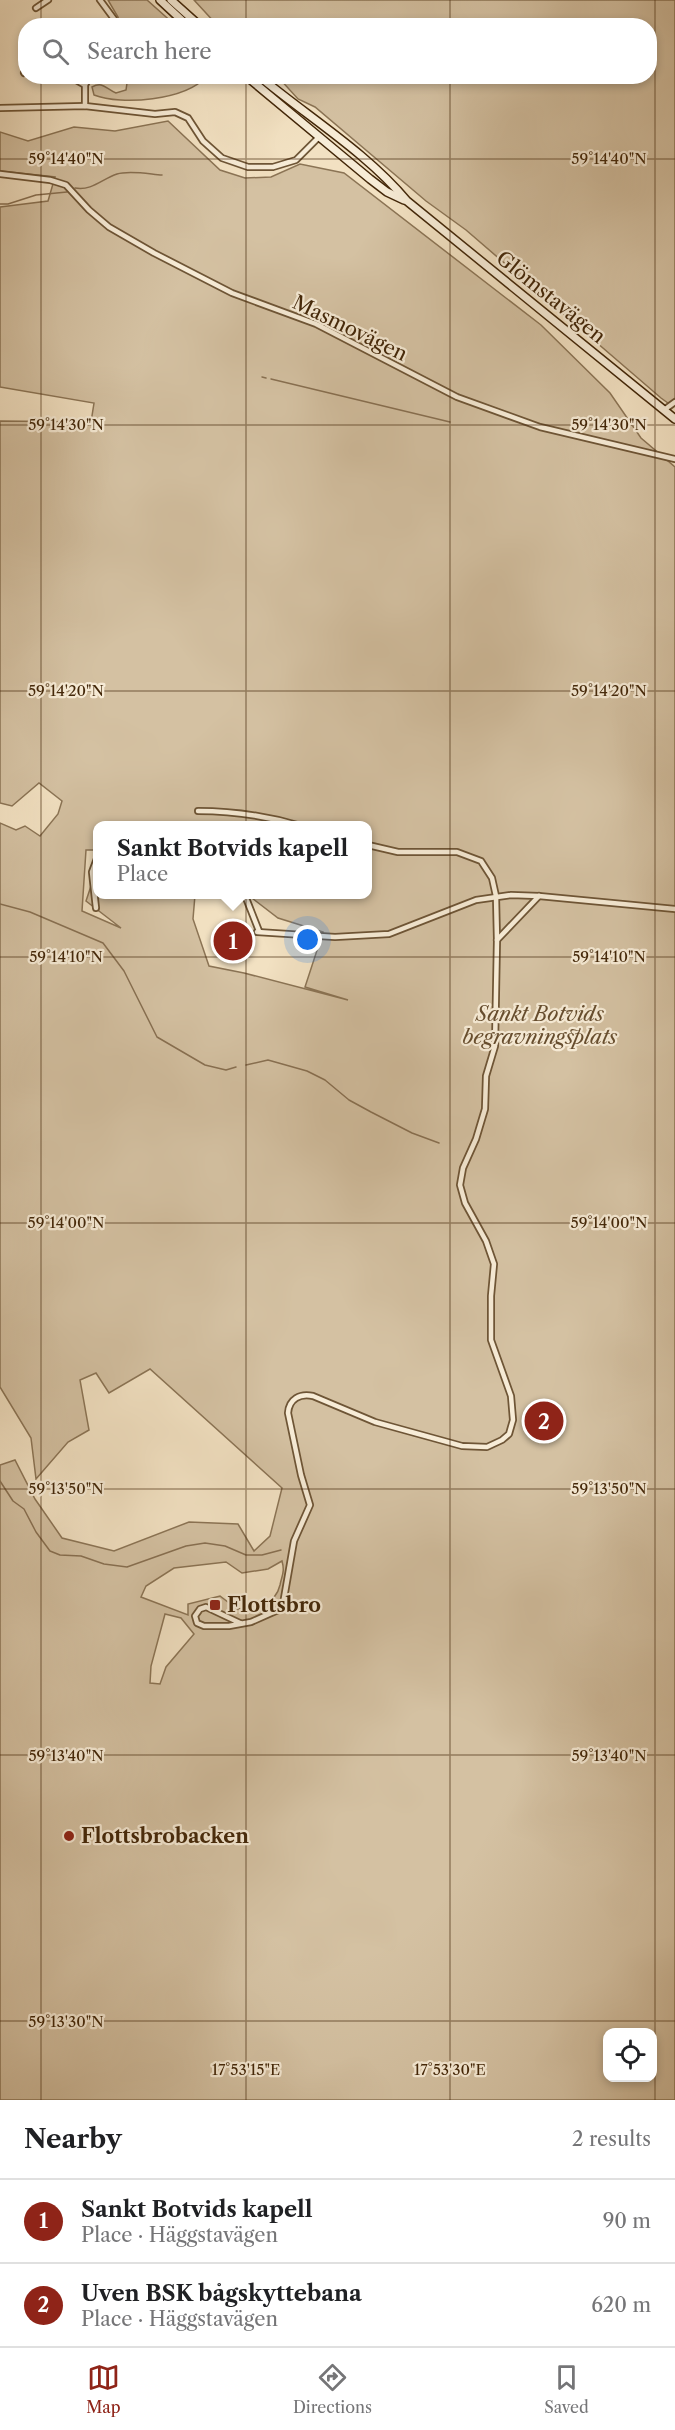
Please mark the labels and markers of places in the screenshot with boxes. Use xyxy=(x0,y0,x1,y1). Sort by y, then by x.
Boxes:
pin: 1 xyxy=(214,918,252,964)
pin: 2 xyxy=(524,1398,564,1444)
place label: Flottsbro xyxy=(227,1593,321,1617)
marker: Flottsbro xyxy=(208,1598,222,1612)
place label: Flottsbrobacken xyxy=(81,1824,249,1848)
marker: Flottsbrobacken xyxy=(62,1829,76,1843)

